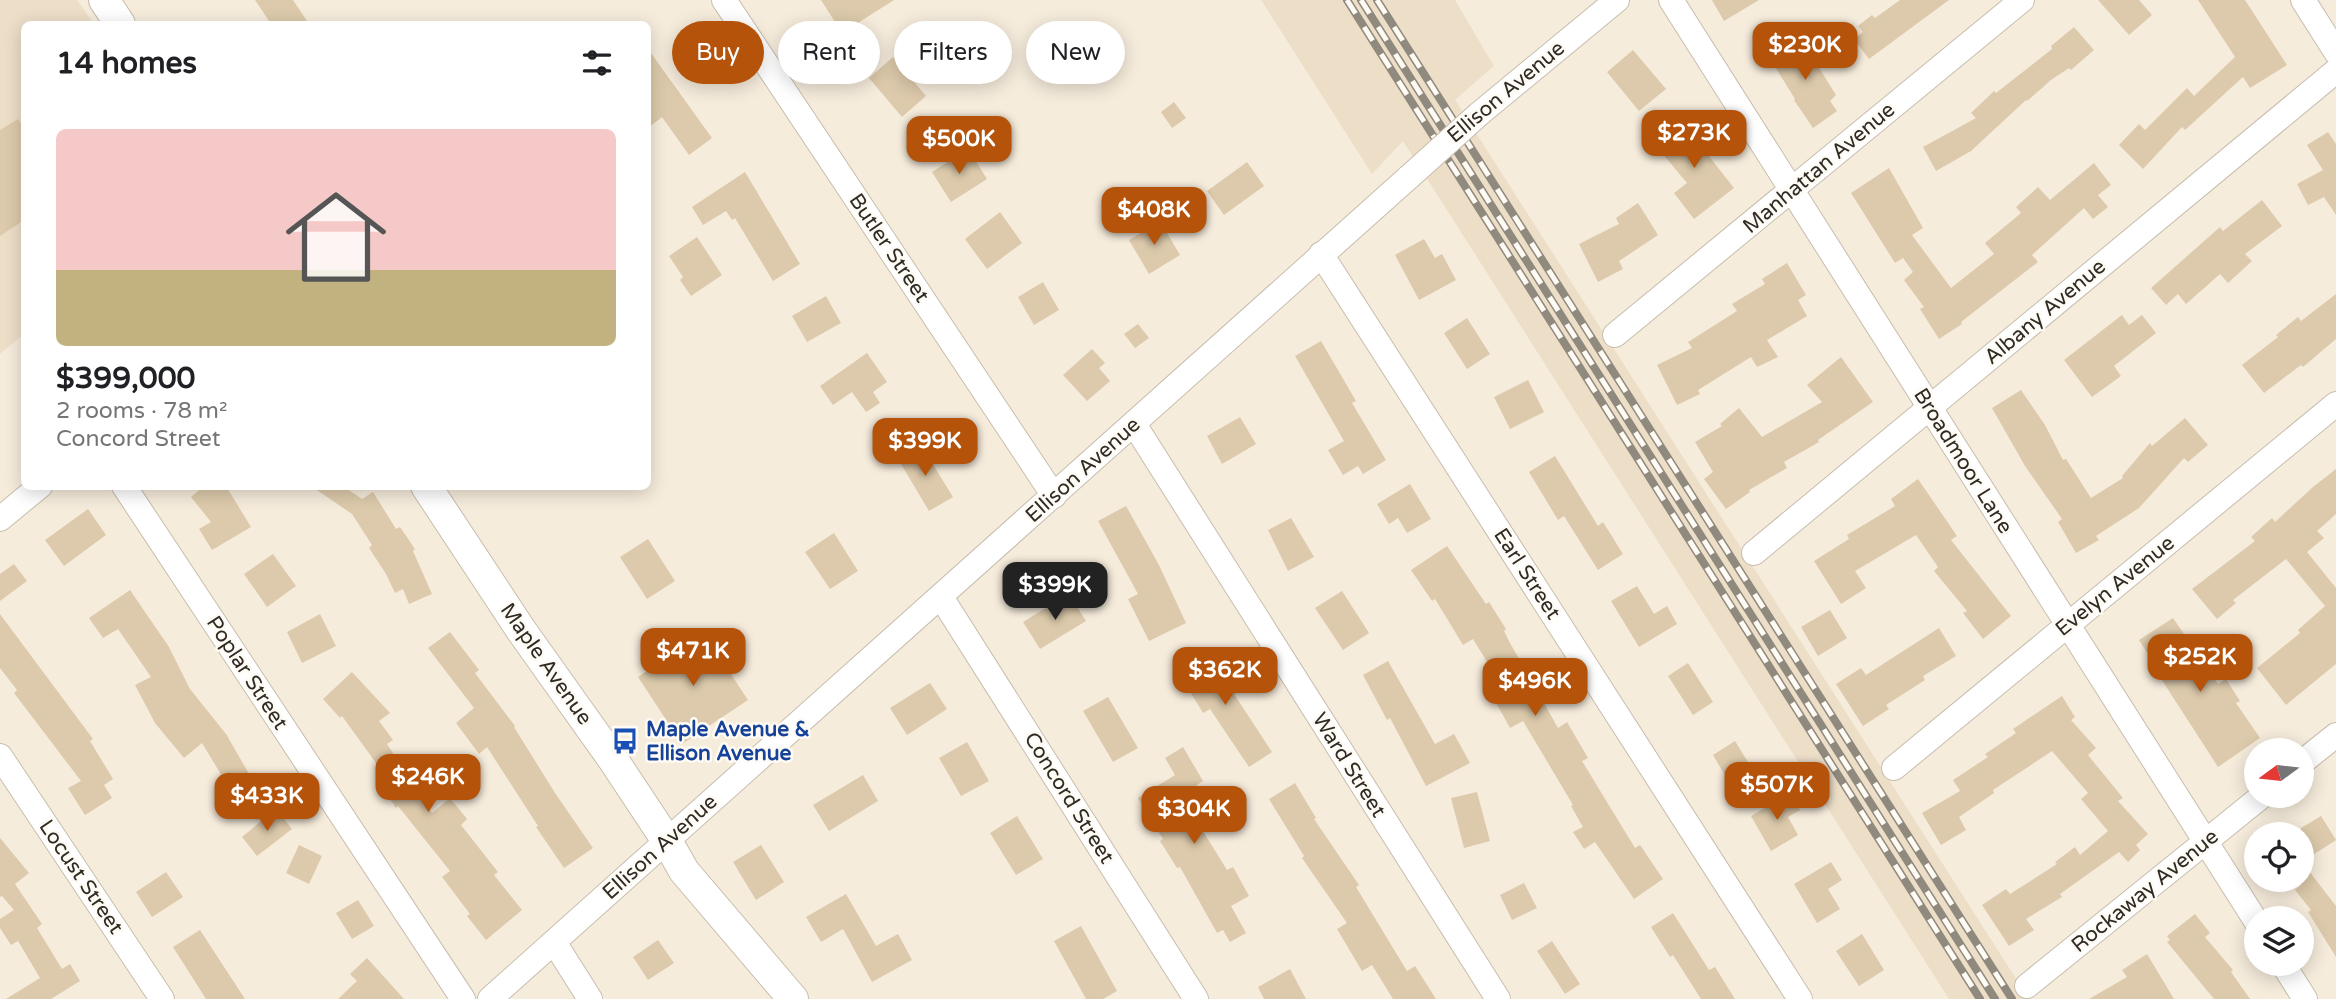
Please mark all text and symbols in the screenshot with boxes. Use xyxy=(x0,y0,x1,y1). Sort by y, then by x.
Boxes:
chip: Buy xyxy=(672,21,764,84)
chip: Rent xyxy=(778,21,880,84)
chip: Filters xyxy=(894,21,1012,84)
chip: New xyxy=(1026,21,1125,84)
pin: $230K xyxy=(1756,22,1854,82)
text: $230K xyxy=(1769,31,1841,59)
street label: Ellison Avenue xyxy=(1442,36,1570,148)
icon: filters xyxy=(578,44,616,82)
text: 14 homes xyxy=(56,45,197,82)
street label: Manhattan Avenue xyxy=(1738,97,1900,239)
pin: $273K xyxy=(1645,110,1743,170)
pin: $500K xyxy=(910,116,1008,176)
text: $273K xyxy=(1658,119,1730,147)
text: $500K xyxy=(923,125,995,153)
icon: home xyxy=(273,174,399,300)
pin: $408K xyxy=(1105,188,1203,247)
street label: Butler Street xyxy=(843,189,935,307)
text: $408K xyxy=(1118,196,1190,224)
street label: Albany Avenue xyxy=(1979,254,2111,370)
text: $399,000 xyxy=(56,360,195,397)
street label: Broadmoor Lane xyxy=(1908,384,2018,538)
text: 2 rooms · 78 m² xyxy=(56,397,227,425)
street label: Ellison Avenue xyxy=(1021,412,1145,528)
pin: $399K xyxy=(876,419,974,478)
text: Concord Street xyxy=(56,425,220,453)
text: $399K xyxy=(889,427,961,455)
street label: Earl Street xyxy=(1488,524,1566,624)
street label: Evelyn Avenue xyxy=(2050,530,2180,642)
pin: $399K xyxy=(1006,562,1104,622)
text: $399K xyxy=(1019,571,1091,599)
street label: Maple Avenue xyxy=(495,598,597,730)
street label: Poplar Street xyxy=(201,612,293,734)
pin: $471K xyxy=(644,628,742,688)
pin: $252K xyxy=(2151,634,2249,694)
text: $471K xyxy=(657,637,729,665)
text: $252K xyxy=(2164,643,2236,671)
pin: $362K xyxy=(1176,648,1274,707)
text: $362K xyxy=(1189,656,1261,684)
pin: $496K xyxy=(1486,658,1584,718)
text: $496K xyxy=(1499,667,1571,695)
street label: Ward Street xyxy=(1307,708,1391,822)
place label: Maple Avenue & Ellison Avenue xyxy=(646,717,810,766)
bus stop icon: Maple Avenue & Ellison Avenue xyxy=(610,726,640,756)
street label: Concord Street xyxy=(1019,728,1119,868)
north arrow xyxy=(2244,738,2314,808)
map controls xyxy=(2244,738,2314,976)
pin: $246K xyxy=(379,754,477,814)
pin: $507K xyxy=(1728,762,1826,822)
text: $246K xyxy=(392,763,464,791)
text: $507K xyxy=(1741,771,1813,799)
pin: $433K xyxy=(218,774,316,833)
text: $433K xyxy=(231,782,303,810)
pin: $304K xyxy=(1145,786,1243,846)
street label: Ellison Avenue xyxy=(598,789,722,905)
text: $304K xyxy=(1158,795,1230,823)
street label: Locust Street xyxy=(34,815,128,939)
button: locate xyxy=(2244,822,2314,892)
street label: Rockaway Avenue xyxy=(2066,824,2224,958)
button: layers xyxy=(2244,906,2314,976)

